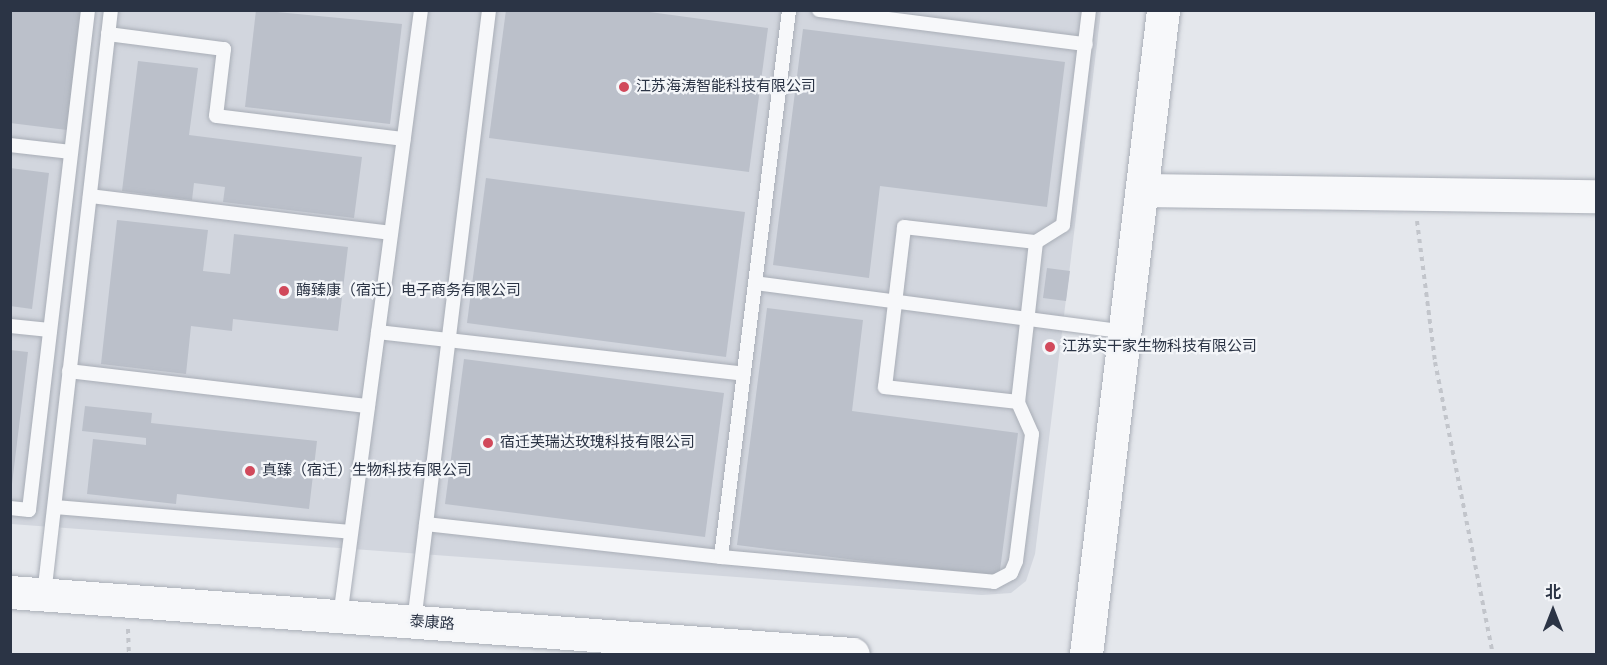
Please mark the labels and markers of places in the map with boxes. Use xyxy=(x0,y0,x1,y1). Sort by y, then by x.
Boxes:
place label: 江苏海涛智能科技有限公司 xyxy=(636,78,816,96)
marker: 江苏海涛智能科技有限公司 xyxy=(617,80,631,94)
place label: 酶臻康（宿迁）电子商务有限公司 xyxy=(296,282,521,300)
marker: 酶臻康（宿迁）电子商务有限公司 xyxy=(277,284,291,298)
place label: 江苏实干家生物科技有限公司 xyxy=(1062,338,1257,356)
marker: 江苏实干家生物科技有限公司 xyxy=(1043,340,1057,354)
place label: 宿迁芙瑞达玫瑰科技有限公司 xyxy=(500,434,695,452)
marker: 宿迁芙瑞达玫瑰科技有限公司 xyxy=(481,436,495,450)
place label: 真臻（宿迁）生物科技有限公司 xyxy=(262,462,472,480)
marker: 真臻（宿迁）生物科技有限公司 xyxy=(243,464,257,478)

